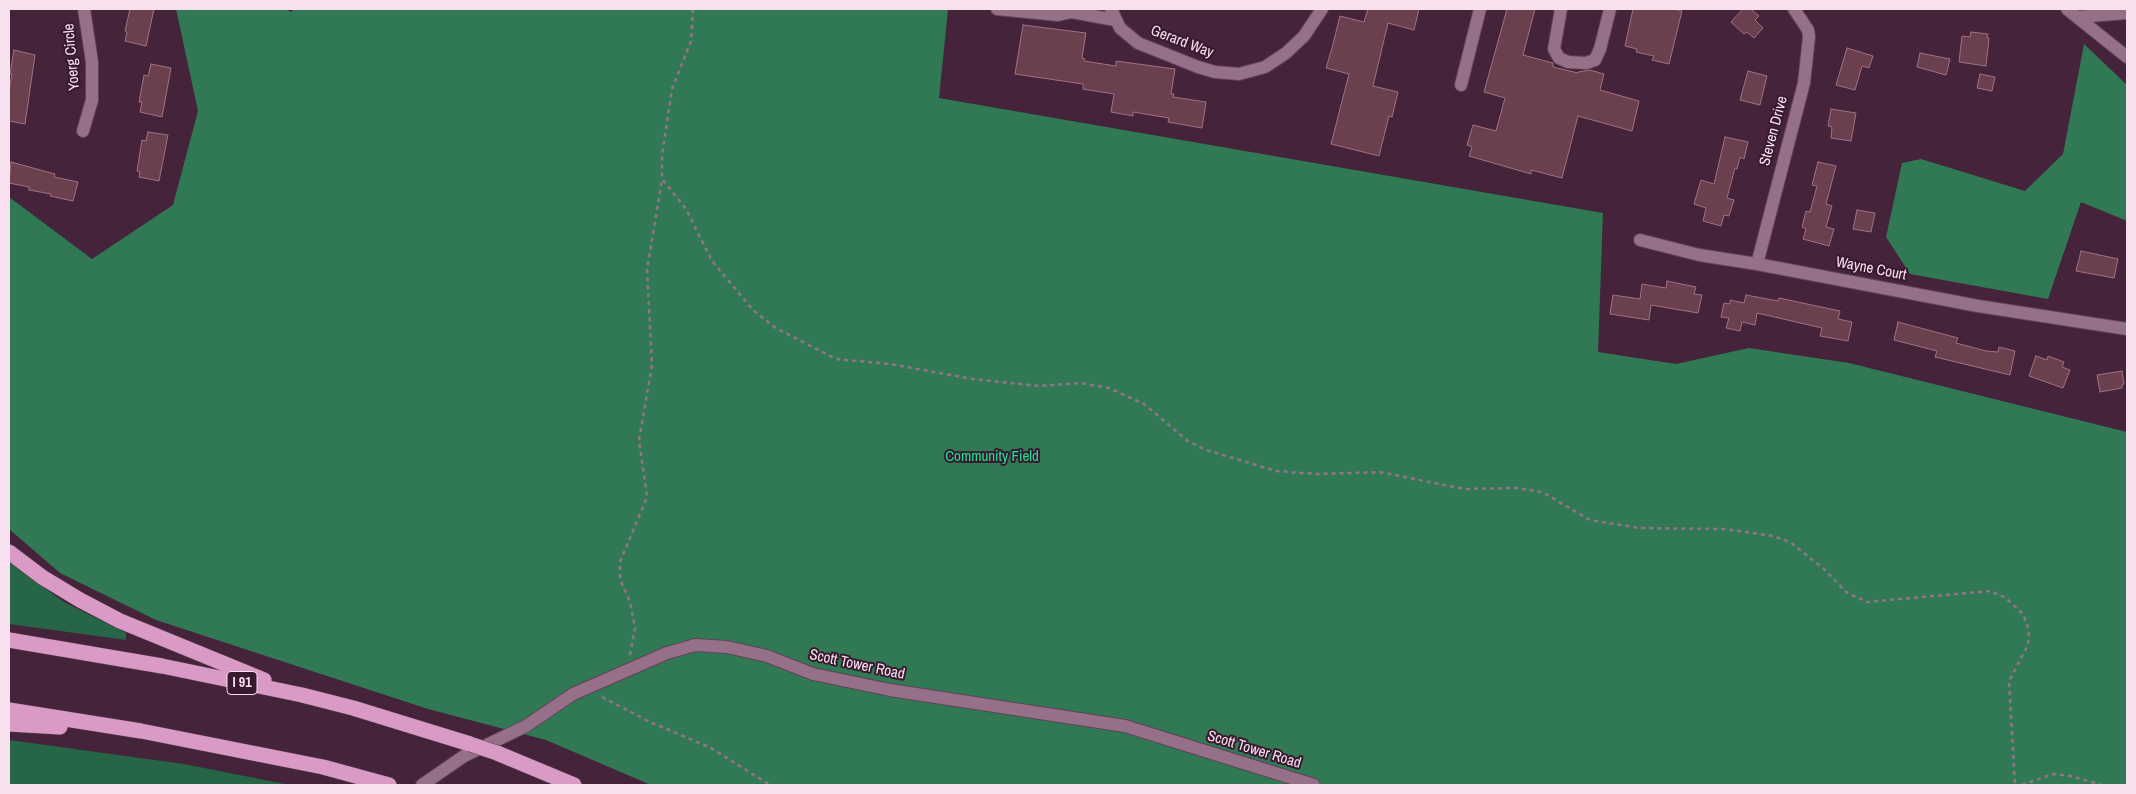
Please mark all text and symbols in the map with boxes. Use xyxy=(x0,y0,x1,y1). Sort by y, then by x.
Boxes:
street label: Gerard Way xyxy=(1148,22,1216,62)
street label: Yoerg Circle xyxy=(60,23,84,91)
street label: Steven Drive xyxy=(1756,94,1792,168)
street label: Wayne Court xyxy=(1834,253,1908,285)
park label: Community Field xyxy=(945,448,1039,466)
street label: Scott Tower Road xyxy=(808,646,906,684)
road number: I 91 xyxy=(227,671,257,694)
street label: Scott Tower Road xyxy=(1205,727,1303,773)

